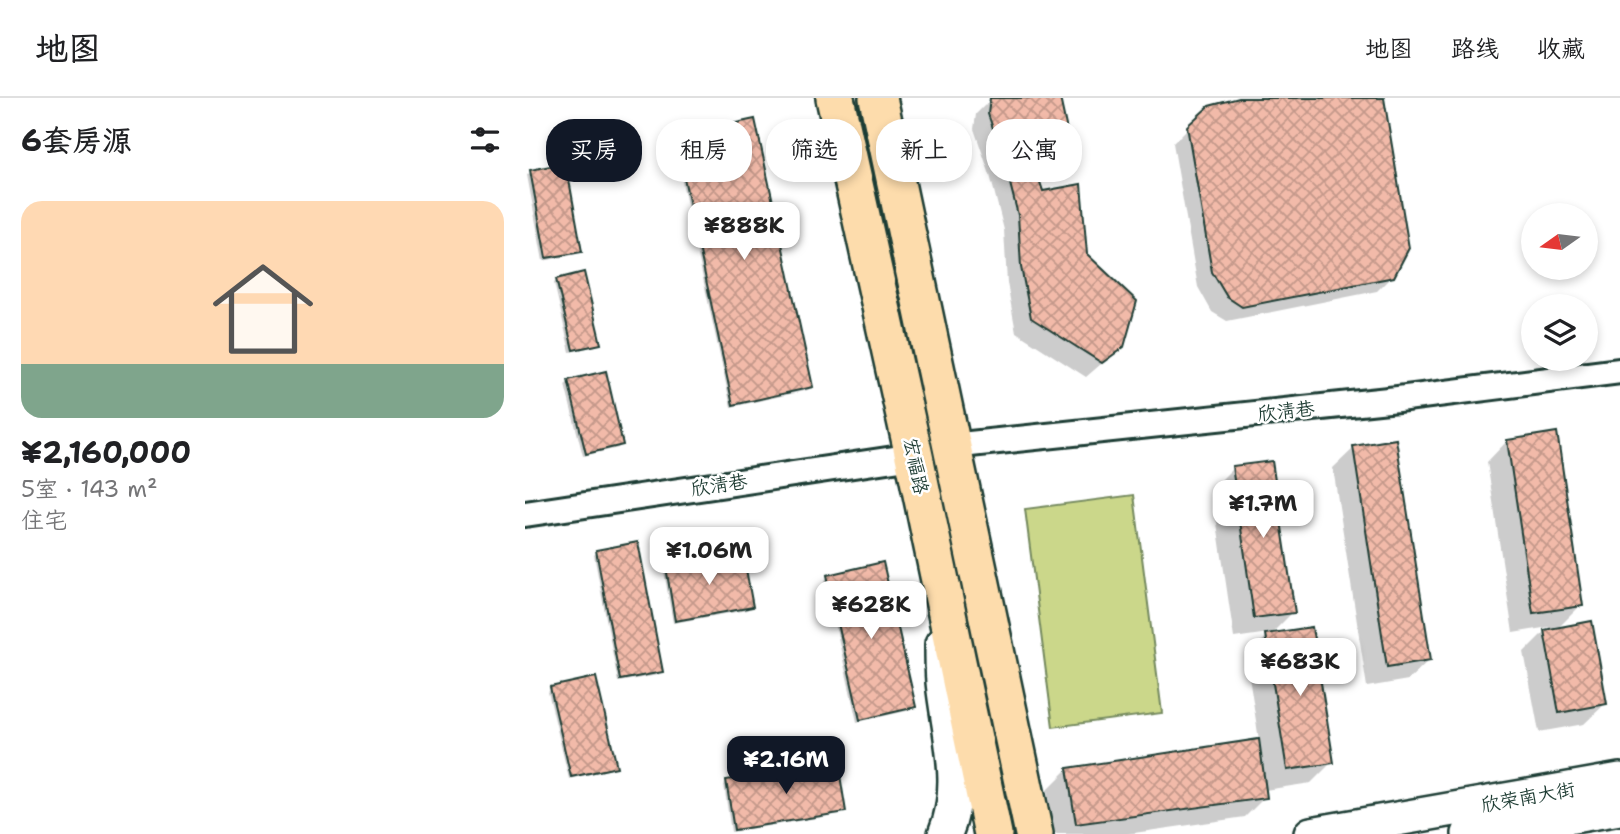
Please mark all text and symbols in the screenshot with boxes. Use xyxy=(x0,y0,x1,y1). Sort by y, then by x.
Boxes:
text: 地图 xyxy=(35,26,101,71)
text: 地图 xyxy=(1365,33,1413,65)
text: 路线 xyxy=(1451,33,1499,65)
text: 收藏 xyxy=(1537,33,1585,65)
chip: 买房 xyxy=(546,119,642,182)
chip: 租房 xyxy=(656,119,752,182)
chip: 筛选 xyxy=(766,119,862,182)
chip: 新上 xyxy=(876,119,972,182)
chip: 公寓 xyxy=(986,119,1082,182)
text: 6套房源 xyxy=(21,120,132,161)
icon: filters xyxy=(466,121,504,159)
pin: ¥888K xyxy=(695,202,793,262)
north arrow xyxy=(1521,203,1598,280)
map controls xyxy=(1521,203,1598,371)
text: ¥888K xyxy=(704,210,784,240)
icon: home xyxy=(200,246,326,372)
button: layers xyxy=(1521,294,1598,371)
street label: 欣清巷 xyxy=(1256,396,1316,426)
text: ¥2,160,000 xyxy=(21,432,191,473)
street label: 宏福路 xyxy=(898,436,934,496)
street label: 欣清巷 xyxy=(689,469,749,501)
text: 5室 · 143 m² xyxy=(21,474,158,504)
pin: ¥1.7M xyxy=(1214,480,1312,540)
text: ¥1.7M xyxy=(1229,488,1297,518)
text: 住宅 xyxy=(21,505,67,535)
pin: ¥1.06M xyxy=(652,528,766,587)
text: ¥1.06M xyxy=(666,535,752,565)
pin: ¥628K xyxy=(822,582,920,641)
text: ¥628K xyxy=(831,589,911,619)
pin: ¥683K xyxy=(1251,638,1349,698)
text: ¥683K xyxy=(1260,646,1340,676)
pin: ¥2.16M xyxy=(729,736,843,796)
text: ¥2.16M xyxy=(743,744,829,774)
street label: 欣荣南大街 xyxy=(1479,776,1577,818)

